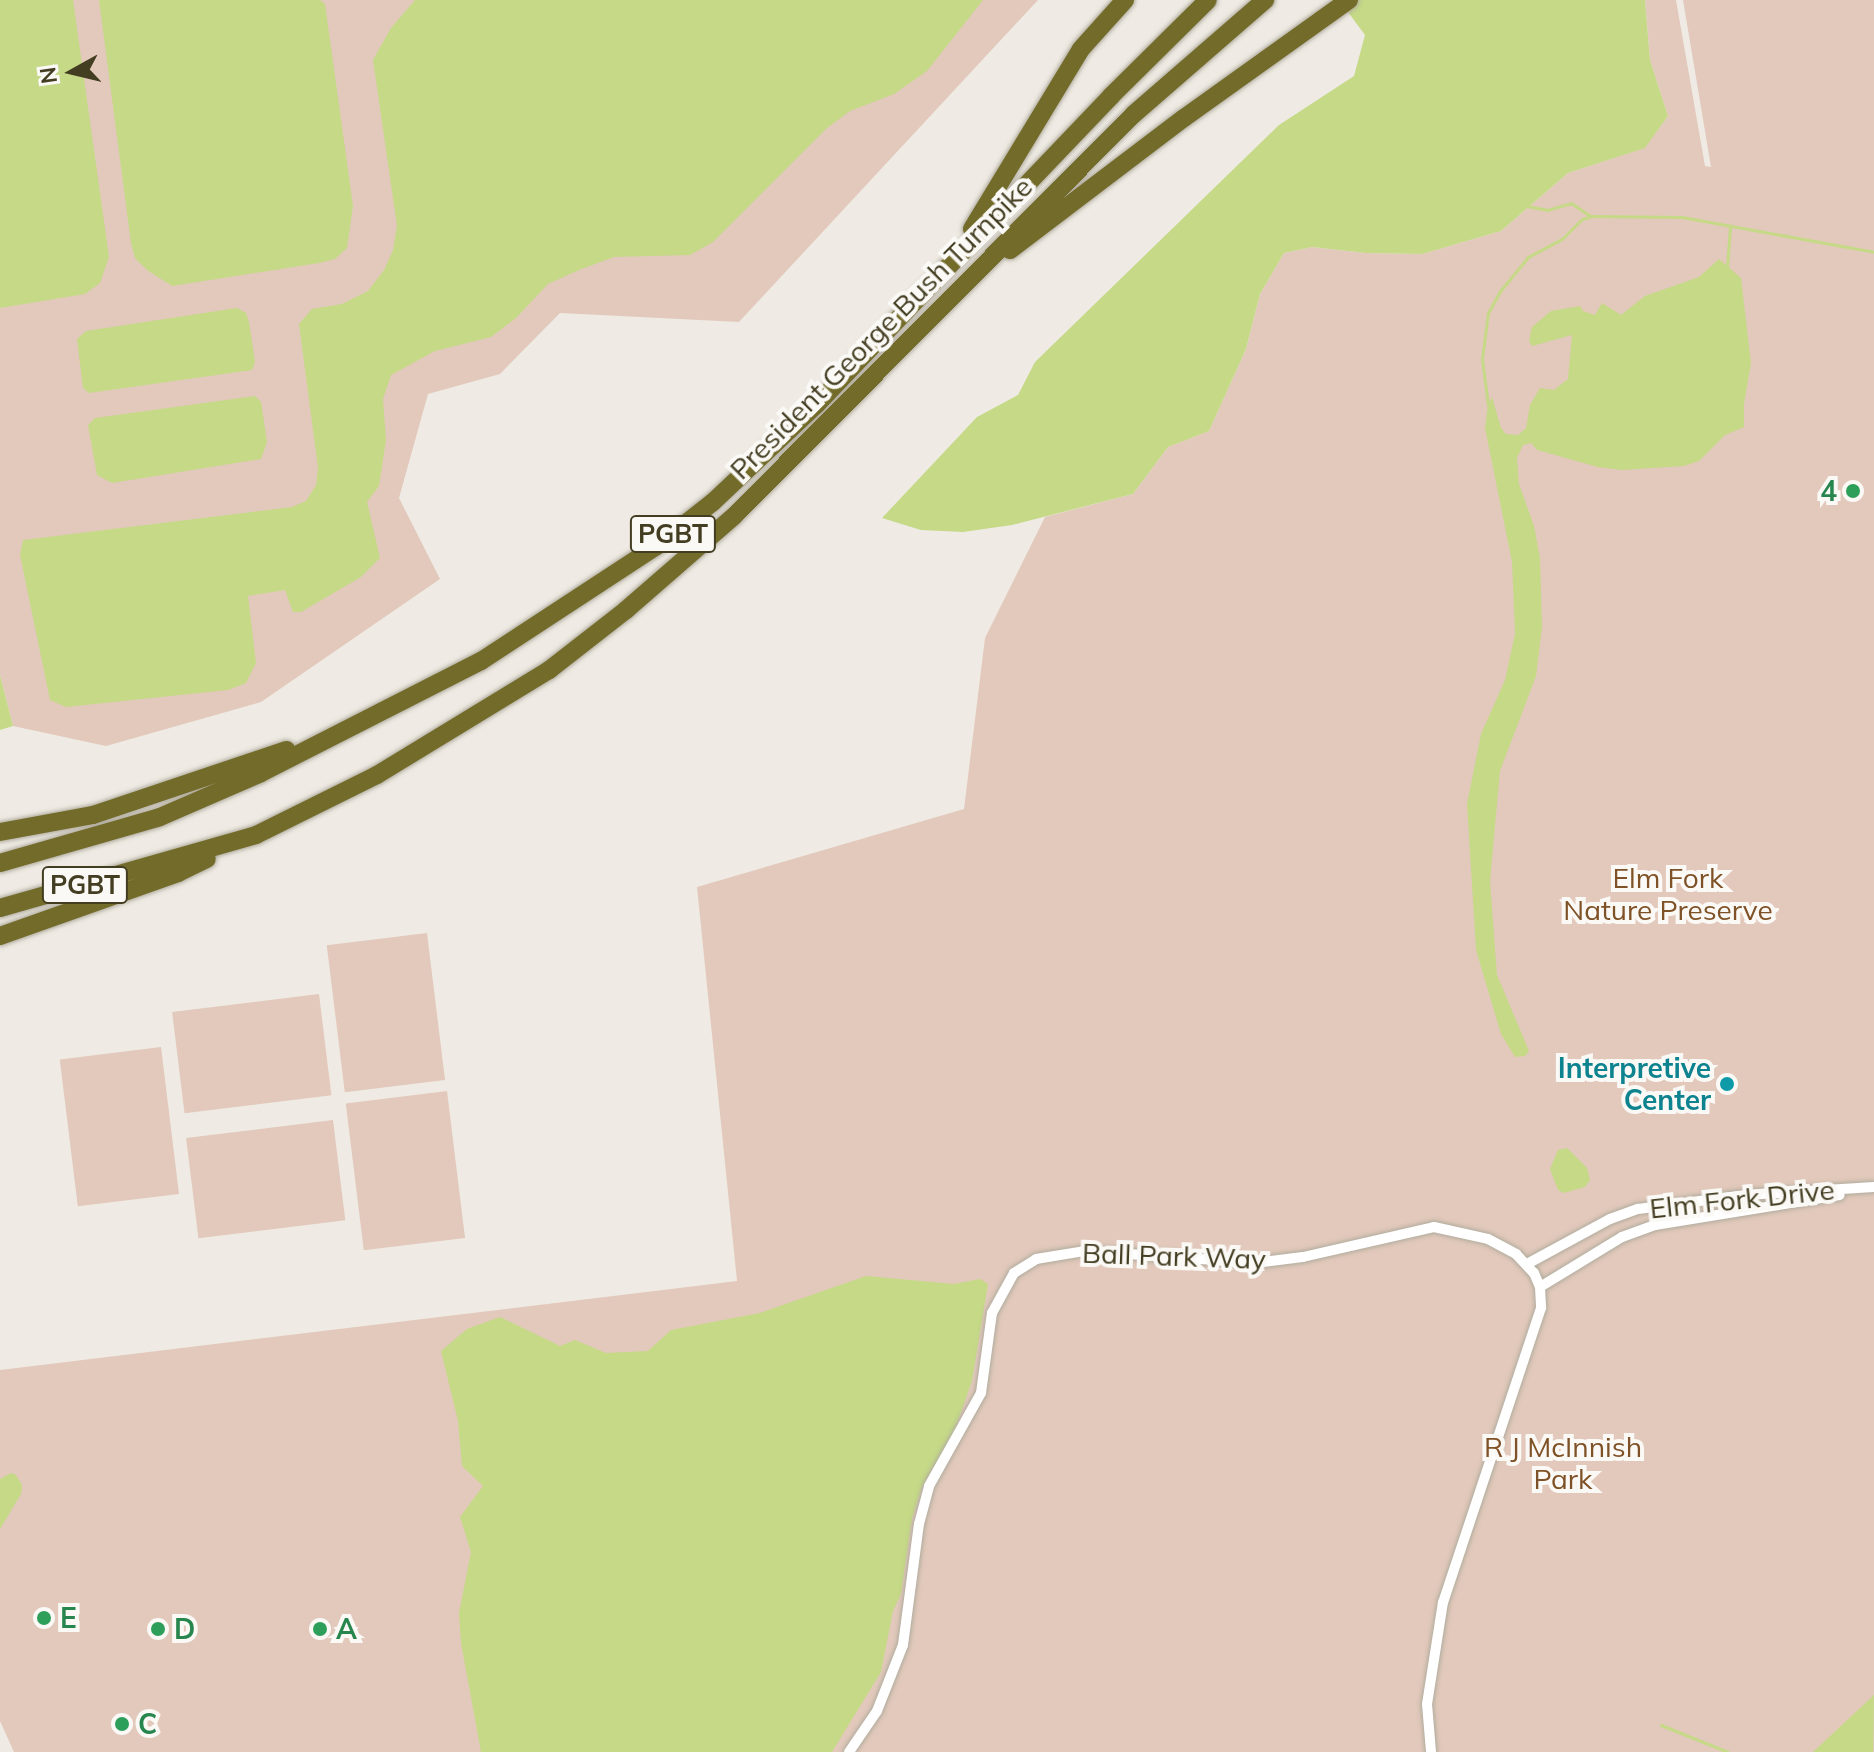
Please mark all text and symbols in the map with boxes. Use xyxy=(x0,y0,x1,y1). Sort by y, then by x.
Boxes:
north arrow xyxy=(32,32,112,112)
text: N xyxy=(33,65,63,86)
street label: President George Bush Turnpike xyxy=(723,170,1039,486)
place label: 4 xyxy=(1820,474,1837,508)
marker: 4 xyxy=(1844,482,1862,500)
road number: PGBT xyxy=(629,512,717,556)
park label: Elm Fork Nature Preserve xyxy=(1563,861,1773,927)
road number: PGBT xyxy=(41,863,129,907)
place label: Interpretive Center xyxy=(1558,1051,1711,1117)
marker: Interpretive Center xyxy=(1718,1075,1736,1093)
street label: Elm Fork Drive xyxy=(1648,1173,1836,1225)
street label: Ball Park Way xyxy=(1082,1236,1266,1276)
park label: R J McInnish Park xyxy=(1484,1430,1642,1496)
place label: E xyxy=(60,1601,77,1635)
marker: E xyxy=(35,1609,53,1627)
place label: D xyxy=(174,1612,195,1646)
place label: A xyxy=(336,1612,357,1646)
marker: D xyxy=(149,1620,167,1638)
marker: A xyxy=(311,1620,329,1638)
place label: C xyxy=(138,1707,157,1741)
marker: C xyxy=(113,1715,131,1733)

